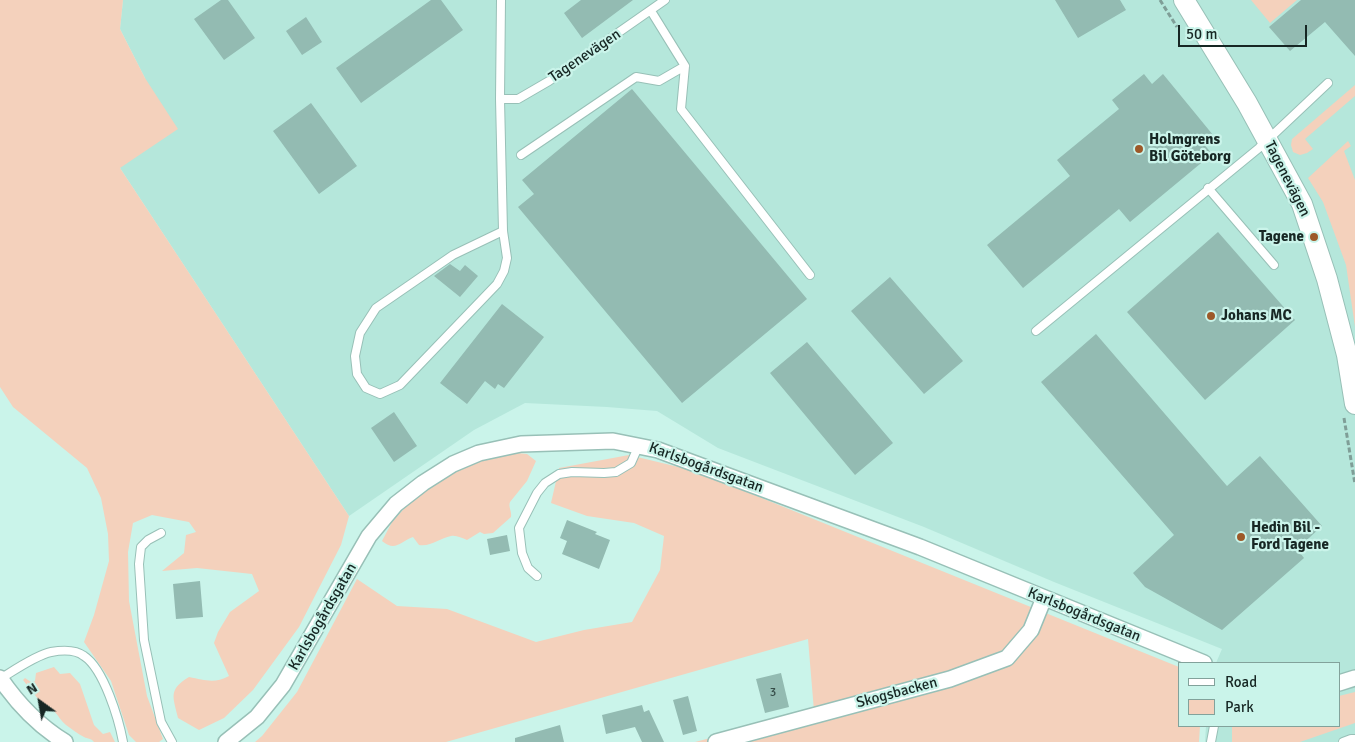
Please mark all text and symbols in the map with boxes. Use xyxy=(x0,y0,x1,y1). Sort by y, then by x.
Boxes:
scale bar xyxy=(1180,15,1309,47)
street label: Tagenevägen xyxy=(546,25,624,87)
text: 50 m xyxy=(1186,25,1217,43)
place label: Holmgrens Bil Göteborg xyxy=(1149,131,1231,166)
street label: Tagenevägen xyxy=(1260,138,1314,220)
marker: Holmgrens Bil Göteborg xyxy=(1133,143,1145,155)
place label: Tagene xyxy=(1259,228,1304,246)
marker: Tagene xyxy=(1308,231,1320,243)
place label: Johans MC xyxy=(1221,307,1292,325)
marker: Johans MC xyxy=(1205,310,1217,322)
street label: Karlsbogårdsgatan xyxy=(646,439,766,497)
place label: Hedin Bil - Ford Tagene xyxy=(1251,519,1329,554)
marker: Hedin Bil - Ford Tagene xyxy=(1235,531,1247,543)
street label: Karlsbogårdsgatan xyxy=(285,560,361,674)
street label: Karlsbogårdsgatan xyxy=(1025,584,1143,646)
legend xyxy=(1178,662,1340,727)
text: Road xyxy=(1225,673,1257,691)
street label: Skogsbacken xyxy=(854,674,940,712)
north arrow xyxy=(15,677,65,727)
text: N xyxy=(23,679,40,699)
house number: 3 xyxy=(770,686,776,700)
text: Park xyxy=(1225,698,1254,716)

